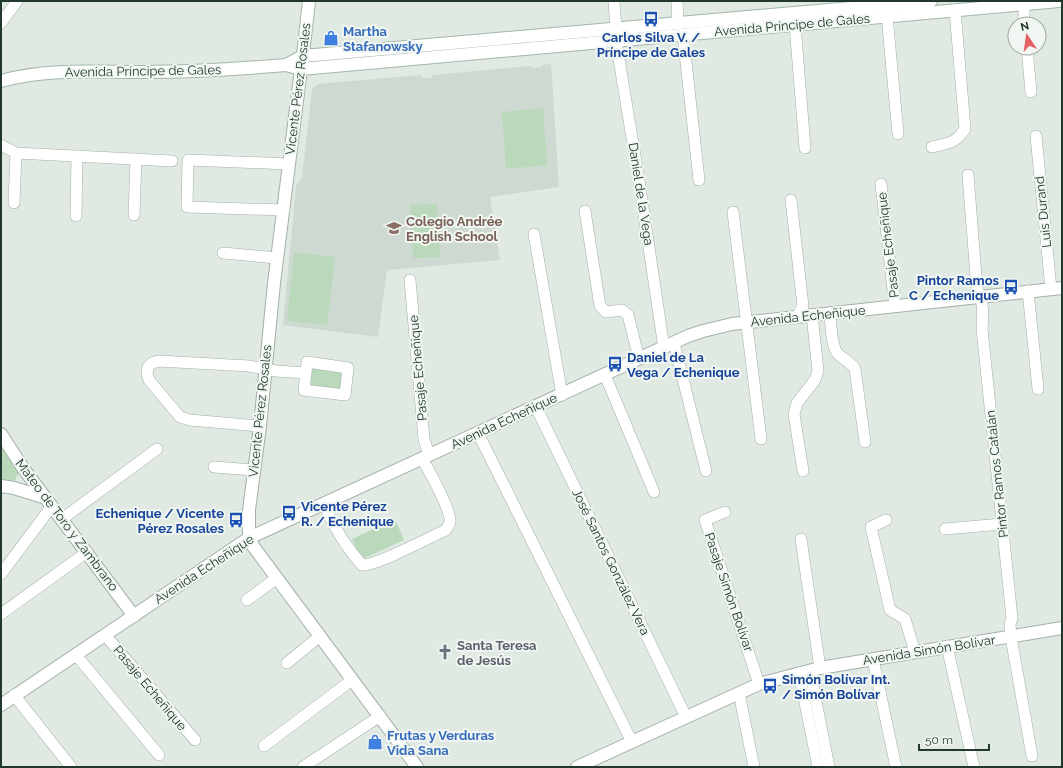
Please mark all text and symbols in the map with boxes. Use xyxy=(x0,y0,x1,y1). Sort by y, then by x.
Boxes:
bus stop icon: Carlos Silva V. / Príncipe de Gales xyxy=(642,10,660,28)
street label: Avenida Príncipe de Gales xyxy=(713,11,871,39)
north arrow xyxy=(1007,16,1047,56)
text: N xyxy=(1019,19,1030,34)
street label: Vicente Pérez Rosales xyxy=(282,22,314,156)
place label: Martha Stafanowsky xyxy=(343,24,423,54)
shop icon: Martha Stafanowsky xyxy=(322,29,340,47)
place label: Carlos Silva V. / Príncipe de Gales xyxy=(597,30,706,60)
street label: Avenida Príncipe de Gales xyxy=(65,62,221,80)
street label: Daniel de la Vega xyxy=(625,141,657,247)
street label: Luis Durand xyxy=(1032,175,1054,249)
street label: Pasaje Echeñique xyxy=(874,191,902,299)
place label: Colegio Andrée English School xyxy=(406,214,503,244)
school or university icon: Colegio Andrée English School xyxy=(385,219,403,237)
place label: Pintor Ramos C / Echenique xyxy=(909,273,1000,303)
bus stop icon: Pintor Ramos C / Echenique xyxy=(1002,278,1020,296)
street label: Avenida Echeñique xyxy=(750,302,867,329)
street label: Pasaje Echeñique xyxy=(406,314,430,422)
street label: Vicente Pérez Rosales xyxy=(246,344,274,478)
place label: Daniel de La Vega / Echenique xyxy=(627,350,740,380)
bus stop icon: Daniel de La Vega / Echenique xyxy=(606,355,624,373)
street label: Avenida Echeñique xyxy=(449,390,560,452)
street label: Pintor Ramos Catalán xyxy=(983,409,1011,539)
street label: Mateo de Toro y Zambrano xyxy=(12,456,122,594)
street label: José Santos González Vera xyxy=(569,486,653,638)
place label: Vicente Pérez R. / Echenique xyxy=(301,499,394,529)
bus stop icon: Vicente Pérez R. / Echenique xyxy=(280,504,298,522)
place label: Echenique / Vicente Pérez Rosales xyxy=(96,506,225,536)
bus stop icon: Echenique / Vicente Pérez Rosales xyxy=(227,511,245,529)
street label: Avenida Echeñique xyxy=(152,531,257,607)
street label: Pasaje Simón Bolívar xyxy=(702,531,757,654)
street label: Avenida Simón Bolívar xyxy=(862,632,997,668)
place label: Santa Teresa de Jesús xyxy=(457,638,537,668)
street label: Pasaje Echeñique xyxy=(110,643,190,734)
church icon: Santa Teresa de Jesús xyxy=(436,643,454,661)
place label: Simón Bolívar Int. / Simón Bolívar xyxy=(782,672,890,702)
bus stop icon: Simón Bolívar Int. / Simón Bolívar xyxy=(761,677,779,695)
scale bar xyxy=(919,726,989,752)
place label: Frutas y Verduras Vida Sana xyxy=(387,728,495,758)
shop icon: Frutas y Verduras Vida Sana xyxy=(366,733,384,751)
text: 50 m xyxy=(925,733,953,747)

